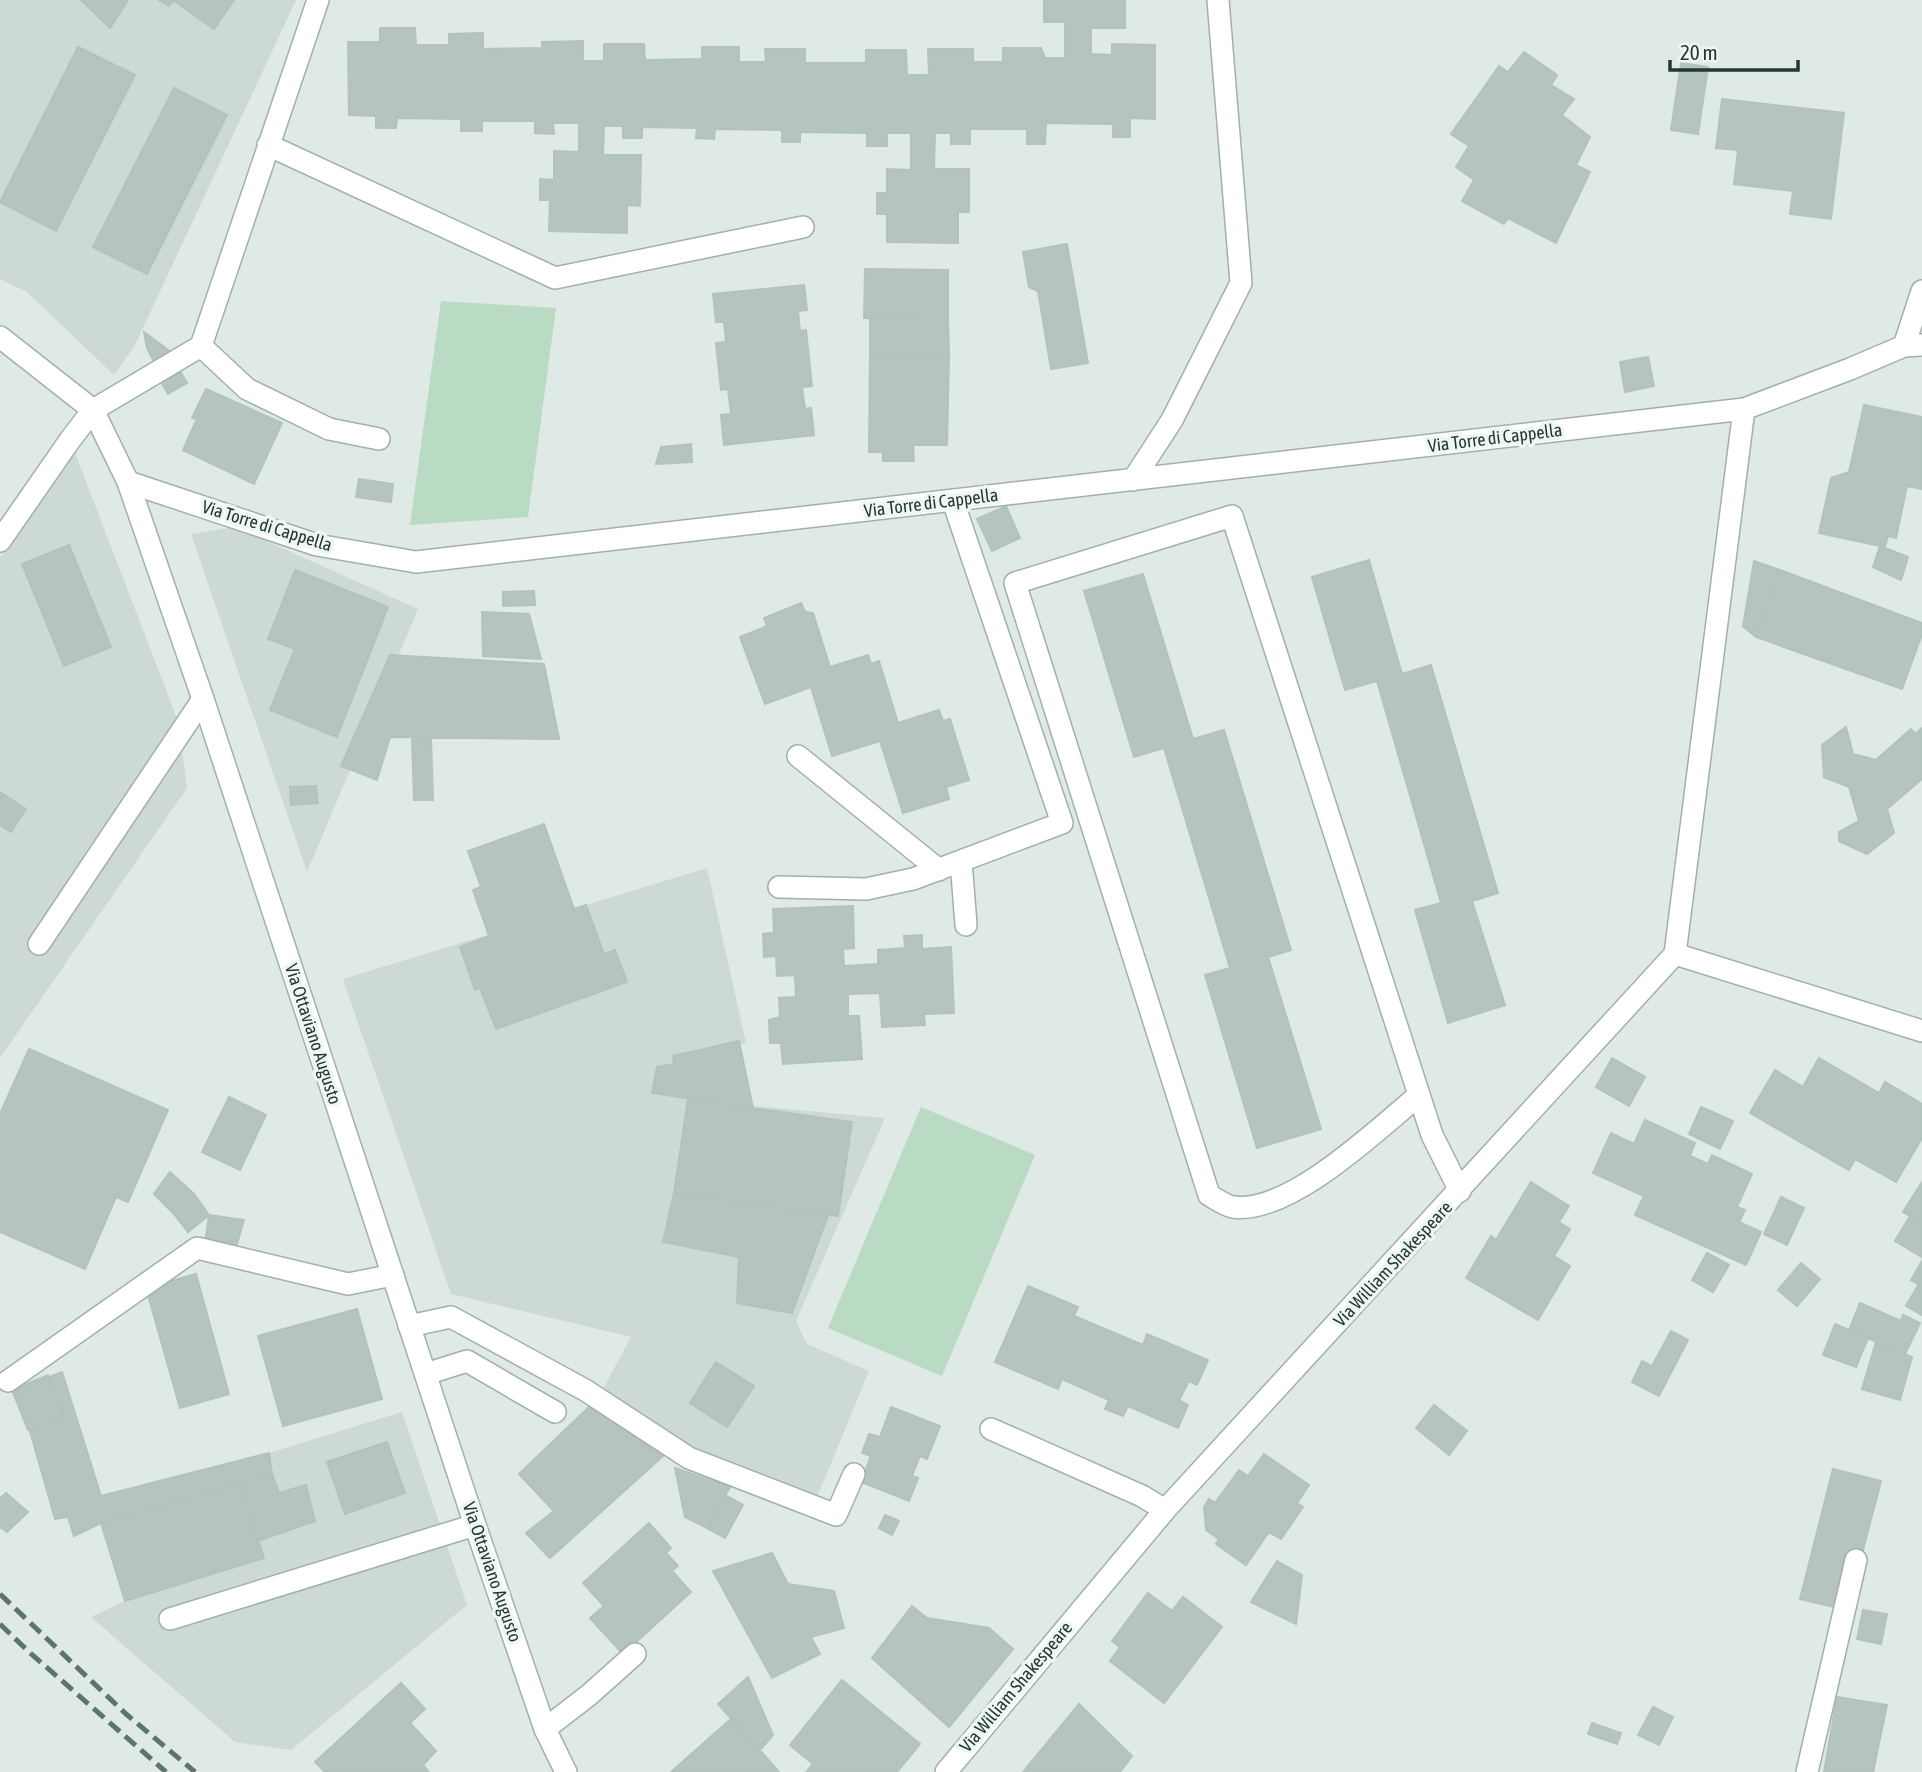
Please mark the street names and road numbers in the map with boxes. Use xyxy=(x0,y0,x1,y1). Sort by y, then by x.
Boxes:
street label: Via Torre di Cappella xyxy=(1427,419,1563,456)
street label: Via Torre di Cappella xyxy=(863,484,999,521)
street label: Via Torre di Cappella xyxy=(199,496,335,555)
street label: Via Ottaviano Augusto xyxy=(281,961,346,1107)
street label: Via William Shakespeare xyxy=(1329,1197,1456,1331)
street label: Via Ottaviano Augusto xyxy=(459,1499,526,1644)
street label: Via William Shakespeare xyxy=(955,1617,1076,1756)

